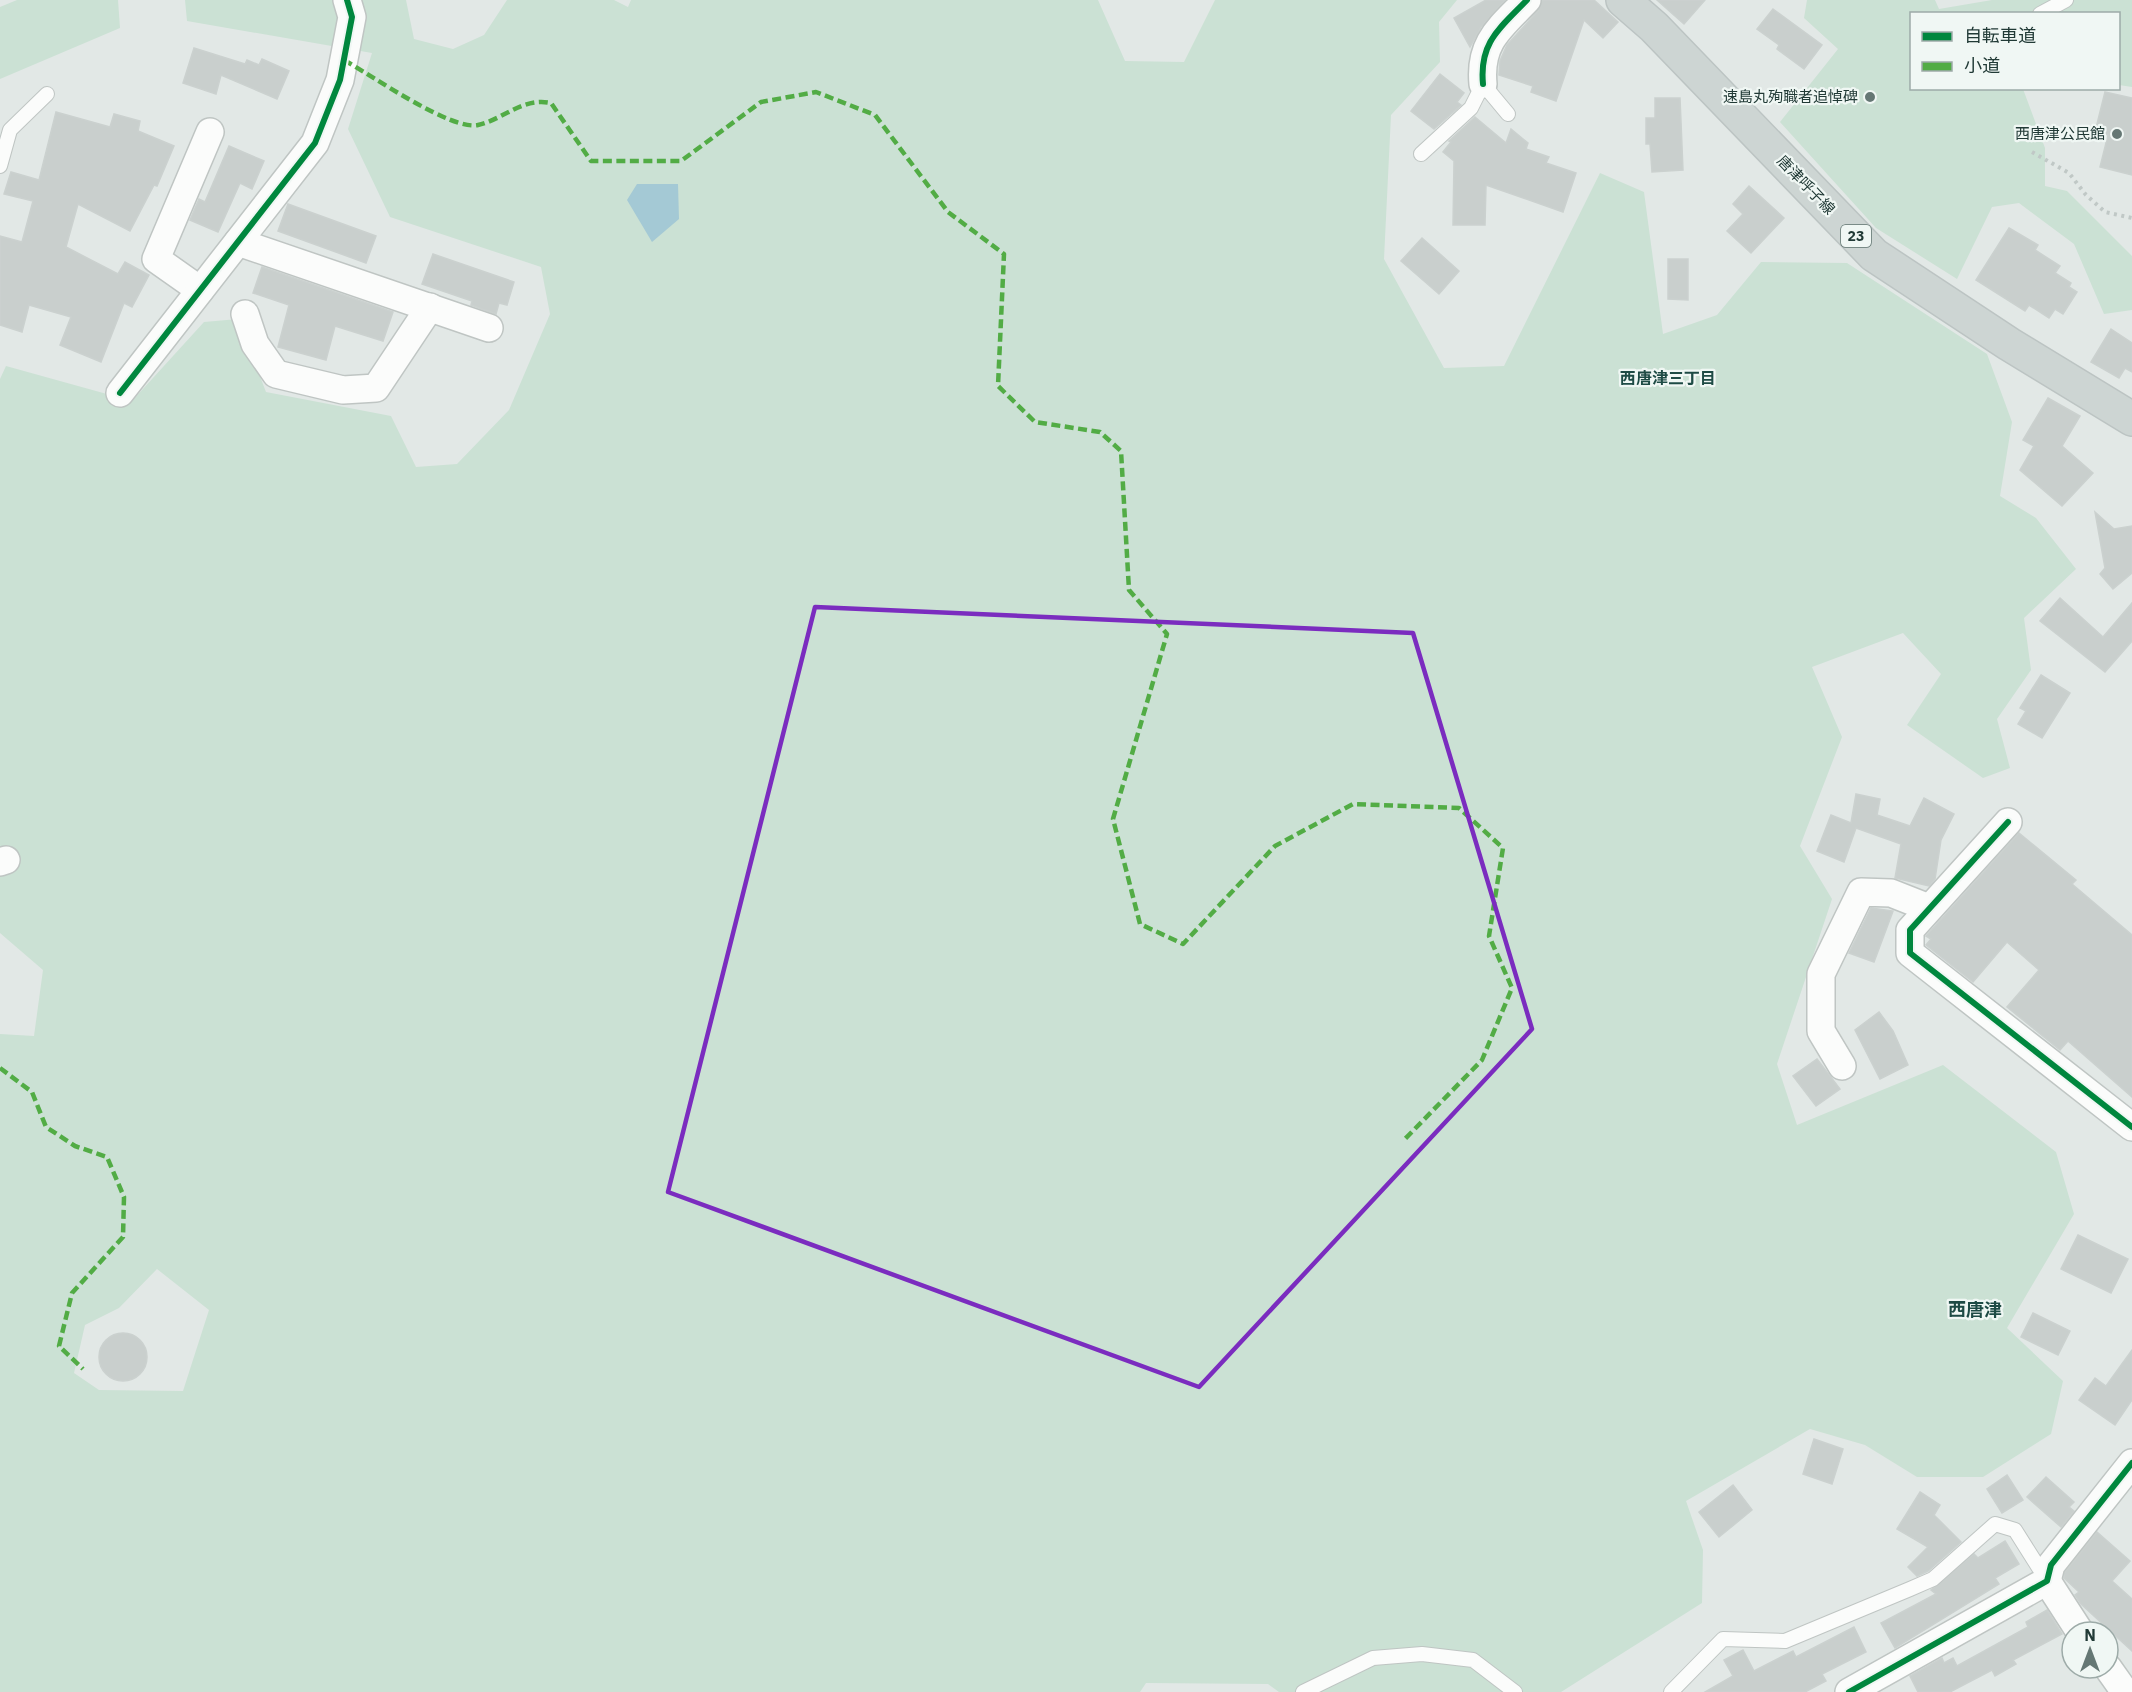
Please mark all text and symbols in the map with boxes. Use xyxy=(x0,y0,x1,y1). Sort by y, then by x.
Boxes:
legend xyxy=(1910,12,2120,90)
text: 自転車道 xyxy=(1964,24,2036,47)
text: 小道 xyxy=(1964,54,2000,77)
place label: 速島丸殉職者追悼碑 xyxy=(1723,87,1858,106)
marker: 速島丸殉職者追悼碑 xyxy=(1863,90,1877,104)
place label: 西唐津公民館 xyxy=(2015,124,2105,143)
marker: 西唐津公民館 xyxy=(2110,127,2124,141)
street label: 唐津呼子線 xyxy=(1773,151,1839,218)
road number: 23 xyxy=(1841,225,1871,247)
district label: 西唐津三丁目 xyxy=(1620,368,1716,388)
district label: 西唐津 xyxy=(1948,1298,2002,1321)
north arrow xyxy=(2060,1620,2120,1680)
text: N xyxy=(2084,1625,2096,1645)

